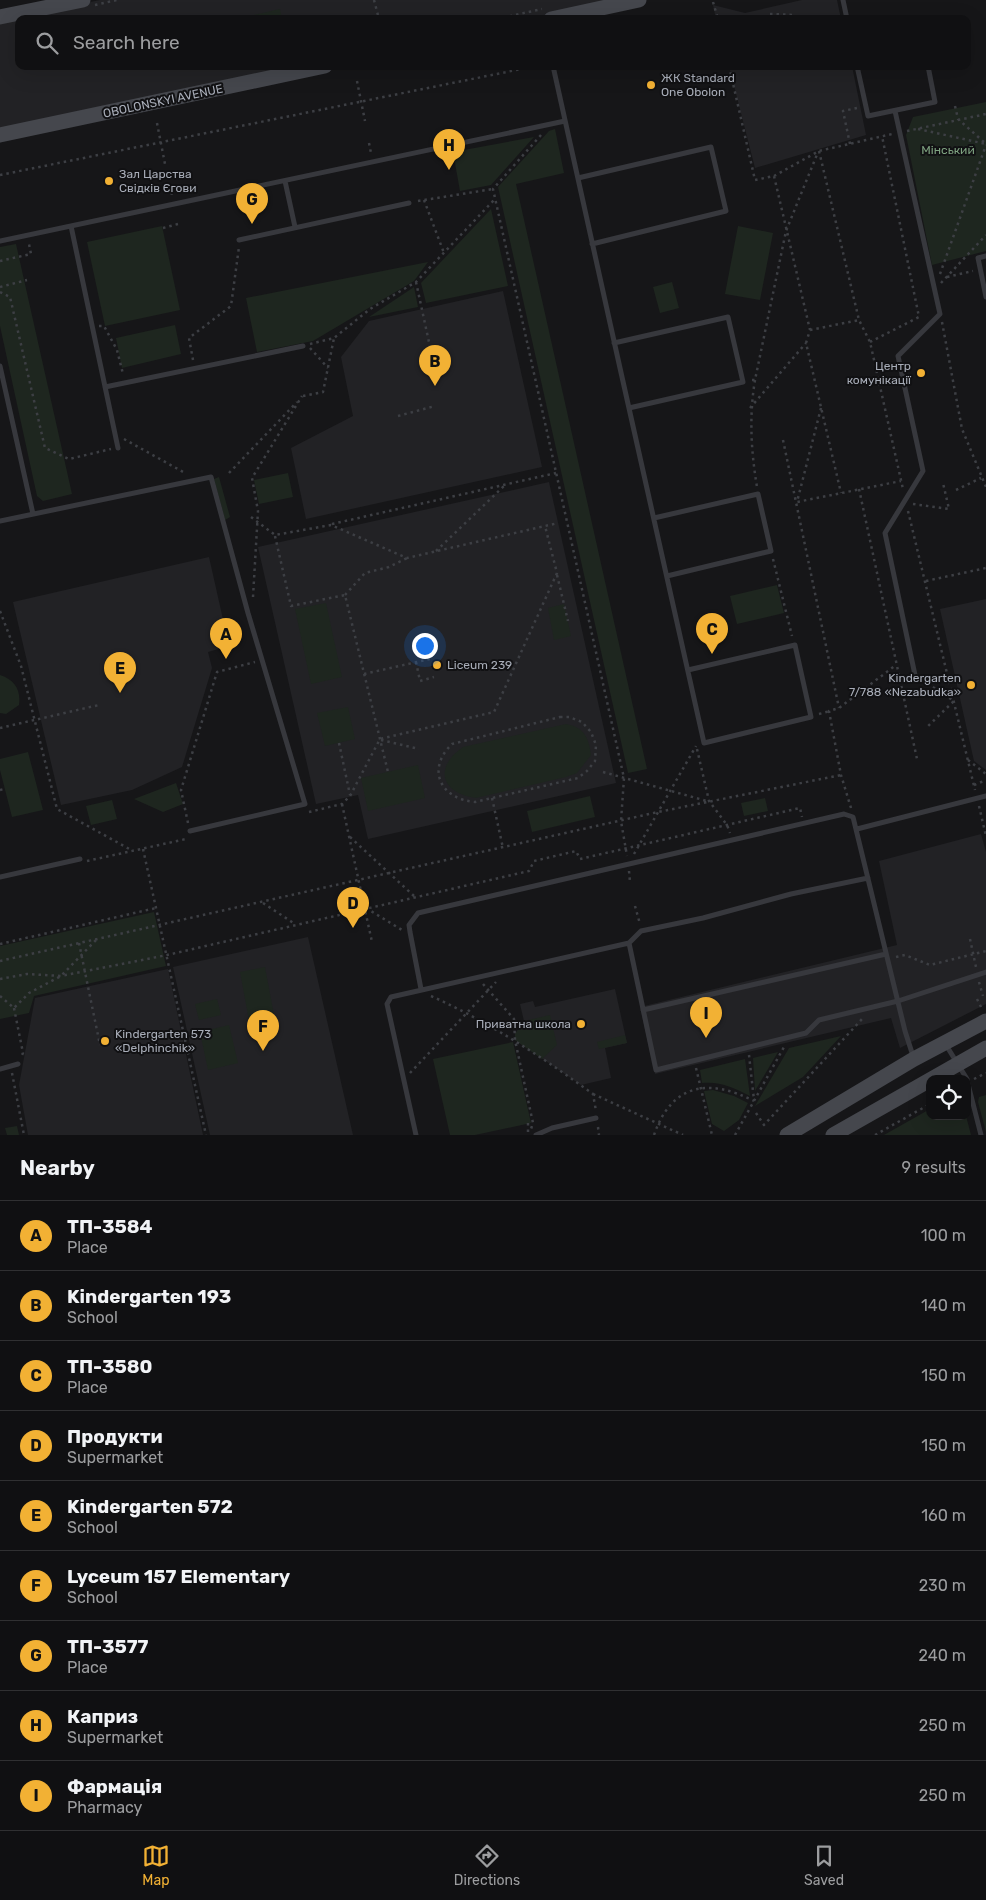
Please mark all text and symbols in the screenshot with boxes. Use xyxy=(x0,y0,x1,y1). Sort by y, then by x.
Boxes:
search box xyxy=(15,15,971,70)
icon: search xyxy=(33,29,61,57)
text: Search here xyxy=(73,31,180,54)
place label: ЖК Standard One Obolon xyxy=(661,71,735,99)
marker: ЖК Standard One Obolon xyxy=(645,79,657,91)
street label: OBOLONSKYI AVENUE xyxy=(102,81,224,121)
pin: H xyxy=(433,129,465,170)
park label: Мінський xyxy=(921,143,975,157)
place label: Зал Царства Свідків Єгови xyxy=(119,167,196,195)
marker: Зал Царства Свідків Єгови xyxy=(103,175,115,187)
pin: G xyxy=(236,183,268,224)
pin: B xyxy=(419,345,451,386)
place label: Центр комунікації xyxy=(847,359,912,387)
marker: Центр комунікації xyxy=(915,367,927,379)
pin: C xyxy=(696,613,728,654)
pin: A xyxy=(210,618,242,659)
your location xyxy=(412,633,438,659)
pin: E xyxy=(104,652,136,693)
place label: Liceum 239 xyxy=(447,658,512,672)
marker: Liceum 239 xyxy=(431,659,443,671)
place label: Kindergarten 7/788 «Nezabudka» xyxy=(849,671,961,699)
marker: Kindergarten 7/788 «Nezabudka» xyxy=(965,679,977,691)
pin: D xyxy=(337,887,369,928)
pin: I xyxy=(690,997,722,1038)
pin: F xyxy=(247,1010,279,1051)
place label: Приватна школа xyxy=(476,1017,571,1031)
marker: Приватна школа xyxy=(575,1018,587,1030)
place label: Kindergarten 573 «Delphinchik» xyxy=(115,1027,211,1055)
marker: Kindergarten 573 «Delphinchik» xyxy=(99,1035,111,1047)
map controls xyxy=(926,1075,971,1120)
button: locate xyxy=(926,1075,971,1120)
text: Nearby xyxy=(20,1155,95,1180)
text: 9 results xyxy=(902,1158,966,1177)
text: ТП-3584 xyxy=(67,1215,153,1238)
text: A xyxy=(30,1226,42,1245)
text: 100 m xyxy=(921,1226,966,1245)
text: Place xyxy=(67,1238,108,1257)
text: Kindergarten 193 xyxy=(67,1285,231,1308)
text: B xyxy=(30,1296,42,1315)
text: 140 m xyxy=(921,1296,966,1315)
text: School xyxy=(67,1308,118,1327)
text: ТП-3580 xyxy=(67,1355,153,1378)
text: C xyxy=(30,1366,42,1385)
text: 150 m xyxy=(921,1366,966,1385)
text: Place xyxy=(67,1378,108,1397)
text: Продукти xyxy=(67,1425,163,1448)
text: D xyxy=(30,1436,42,1455)
text: 150 m xyxy=(921,1436,966,1455)
text: Supermarket xyxy=(67,1448,163,1467)
text: Kindergarten 572 xyxy=(67,1495,233,1518)
text: E xyxy=(31,1506,41,1525)
text: 160 m xyxy=(921,1506,966,1525)
text: School xyxy=(67,1518,118,1537)
text: Lyceum 157 Elementary xyxy=(67,1565,290,1588)
text: F xyxy=(31,1576,41,1595)
text: 230 m xyxy=(919,1576,966,1595)
text: School xyxy=(67,1588,118,1607)
text: ТП-3577 xyxy=(67,1635,149,1658)
text: G xyxy=(30,1646,42,1665)
text: 240 m xyxy=(919,1646,966,1665)
text: Place xyxy=(67,1658,108,1677)
text: Каприз xyxy=(67,1705,138,1728)
text: H xyxy=(30,1716,42,1735)
text: 250 m xyxy=(919,1716,966,1735)
text: Supermarket xyxy=(67,1728,163,1747)
text: Фармація xyxy=(67,1775,162,1798)
text: I xyxy=(33,1786,39,1805)
text: 250 m xyxy=(919,1786,966,1805)
text: Pharmacy xyxy=(67,1798,142,1817)
tab: Map xyxy=(142,1842,170,1889)
tab: Directions xyxy=(454,1842,520,1889)
tab: Saved xyxy=(804,1842,844,1889)

